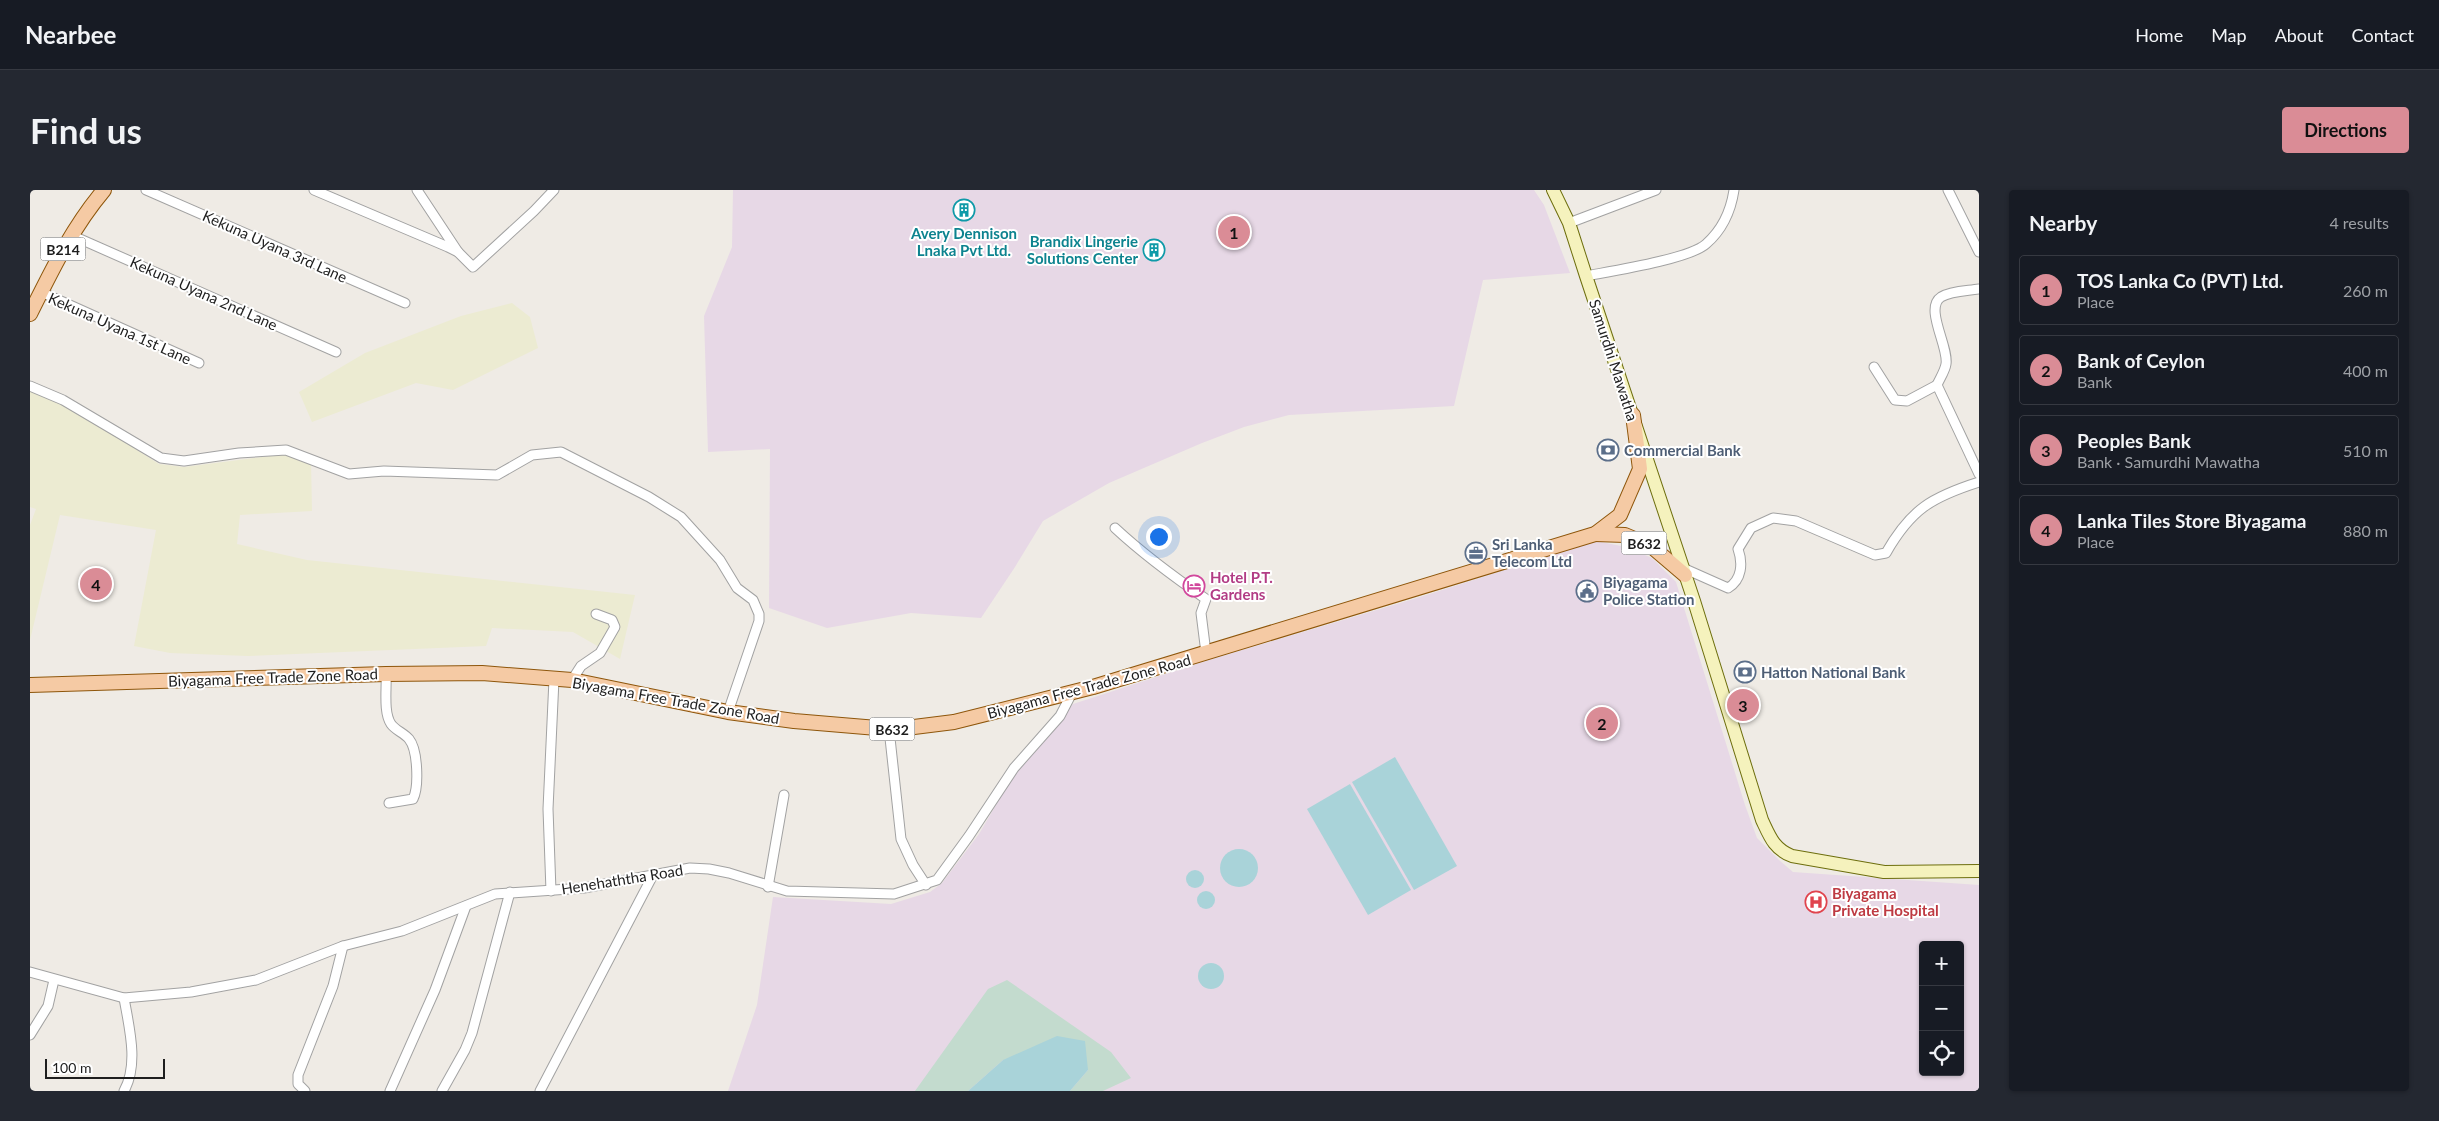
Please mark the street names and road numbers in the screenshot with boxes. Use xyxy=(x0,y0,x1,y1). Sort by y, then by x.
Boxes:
street label: Kekuna Uyana 3rd Lane xyxy=(200,206,350,286)
road number: B214 xyxy=(40,238,86,260)
street label: Kekuna Uyana 2nd Lane xyxy=(128,252,281,334)
street label: Kekuna Uyana 1st Lane xyxy=(46,288,194,368)
street label: Samurdhi Mawatha xyxy=(1586,297,1642,423)
road number: B632 xyxy=(1622,532,1666,554)
street label: Biyagama Free Trade Zone Road xyxy=(985,650,1193,722)
street label: Biyagama Free Trade Zone Road xyxy=(168,664,378,690)
street label: Biyagama Free Trade Zone Road xyxy=(571,673,781,727)
road number: B632 xyxy=(870,718,914,740)
street label: Henehaththa Road xyxy=(560,860,684,898)

